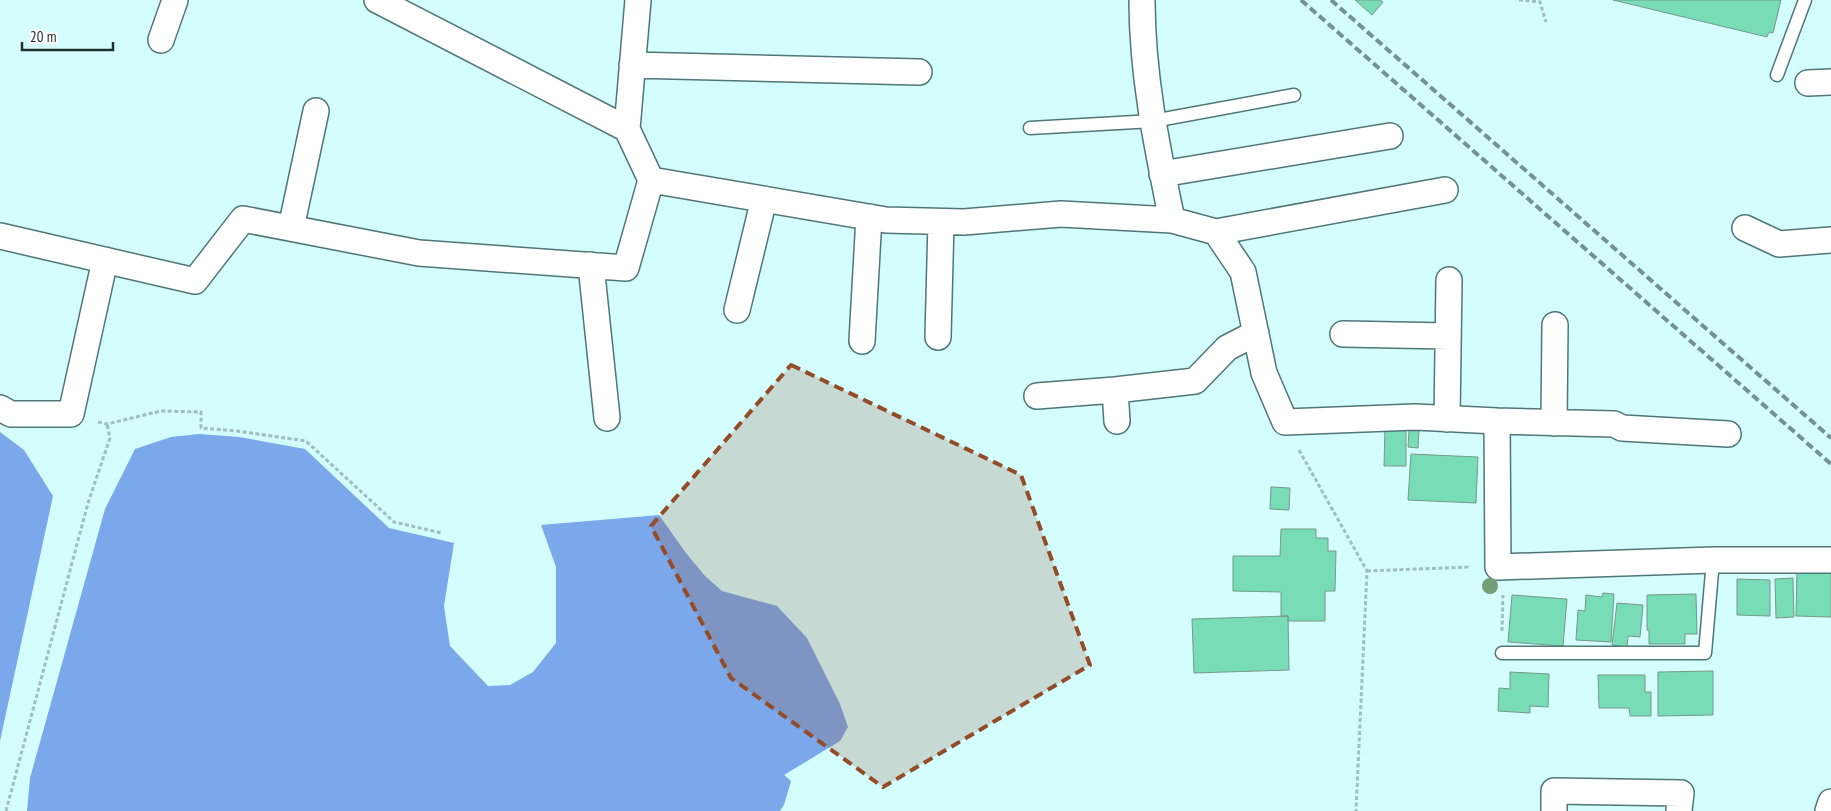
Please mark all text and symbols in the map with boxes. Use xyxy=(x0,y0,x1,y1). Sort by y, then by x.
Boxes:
scale bar xyxy=(22,20,114,52)
text: 20 m xyxy=(30,27,56,46)

